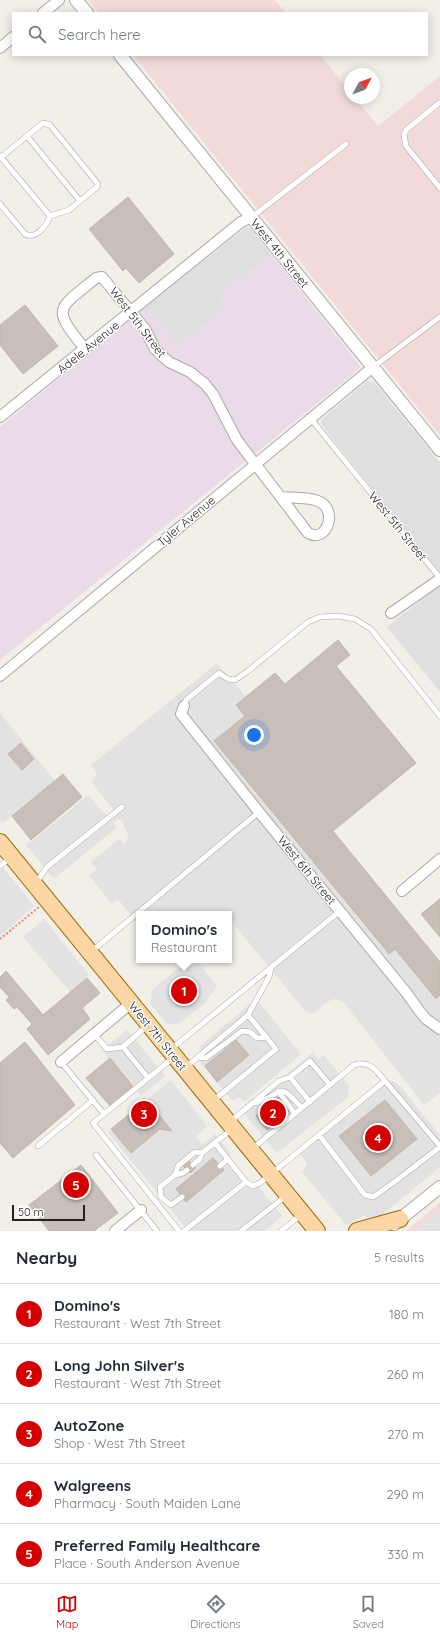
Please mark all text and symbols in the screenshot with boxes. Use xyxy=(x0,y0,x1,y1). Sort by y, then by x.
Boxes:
search box xyxy=(12,12,428,56)
icon: search xyxy=(26,23,48,45)
text: Search here xyxy=(58,25,141,44)
north arrow xyxy=(344,68,380,104)
street label: West 4th Street xyxy=(248,215,312,291)
street label: West 5th Street xyxy=(107,284,169,360)
street label: Adele Avenue xyxy=(54,317,122,377)
street label: West 5th Street xyxy=(366,488,430,564)
street label: Tyler Avenue xyxy=(154,492,218,550)
your location xyxy=(244,725,264,745)
street label: West 6th Street xyxy=(275,832,339,908)
popup xyxy=(136,911,232,963)
text: Domino's xyxy=(151,920,217,939)
text: Restaurant xyxy=(151,939,217,955)
pin: 1 xyxy=(171,976,197,1006)
street label: West 7th Street xyxy=(126,999,190,1073)
pin: 2 xyxy=(260,1098,286,1128)
pin: 3 xyxy=(131,1099,157,1129)
pin: 4 xyxy=(365,1123,391,1153)
pin: 5 xyxy=(63,1170,89,1200)
scale bar xyxy=(12,1203,85,1222)
text: 50 m xyxy=(18,1205,44,1219)
text: Nearby xyxy=(16,1247,77,1268)
text: 5 results xyxy=(374,1249,424,1265)
text: Domino's xyxy=(54,1296,120,1315)
text: 1 xyxy=(26,1306,32,1322)
text: 180 m xyxy=(389,1306,424,1322)
text: Restaurant · West 7th Street xyxy=(54,1315,221,1331)
text: Long John Silver's xyxy=(54,1356,184,1375)
text: 2 xyxy=(25,1366,33,1382)
text: 260 m xyxy=(387,1366,424,1382)
text: Restaurant · West 7th Street xyxy=(54,1375,221,1391)
text: AutoZone xyxy=(54,1416,124,1435)
text: 3 xyxy=(26,1426,32,1442)
text: 270 m xyxy=(387,1426,424,1442)
text: Shop · West 7th Street xyxy=(54,1435,185,1451)
text: Walgreens xyxy=(54,1476,131,1495)
text: 4 xyxy=(25,1486,33,1502)
text: 290 m xyxy=(386,1486,424,1502)
text: Pharmacy · South Maiden Lane xyxy=(54,1495,241,1511)
text: Preferred Family Healthcare xyxy=(54,1536,260,1555)
text: 5 xyxy=(25,1546,33,1562)
text: 330 m xyxy=(387,1546,424,1562)
text: Place · South Anderson Avenue xyxy=(54,1555,240,1571)
tab: Map xyxy=(56,1593,78,1631)
tab: Directions xyxy=(190,1593,241,1631)
tab: Saved xyxy=(353,1593,384,1631)

